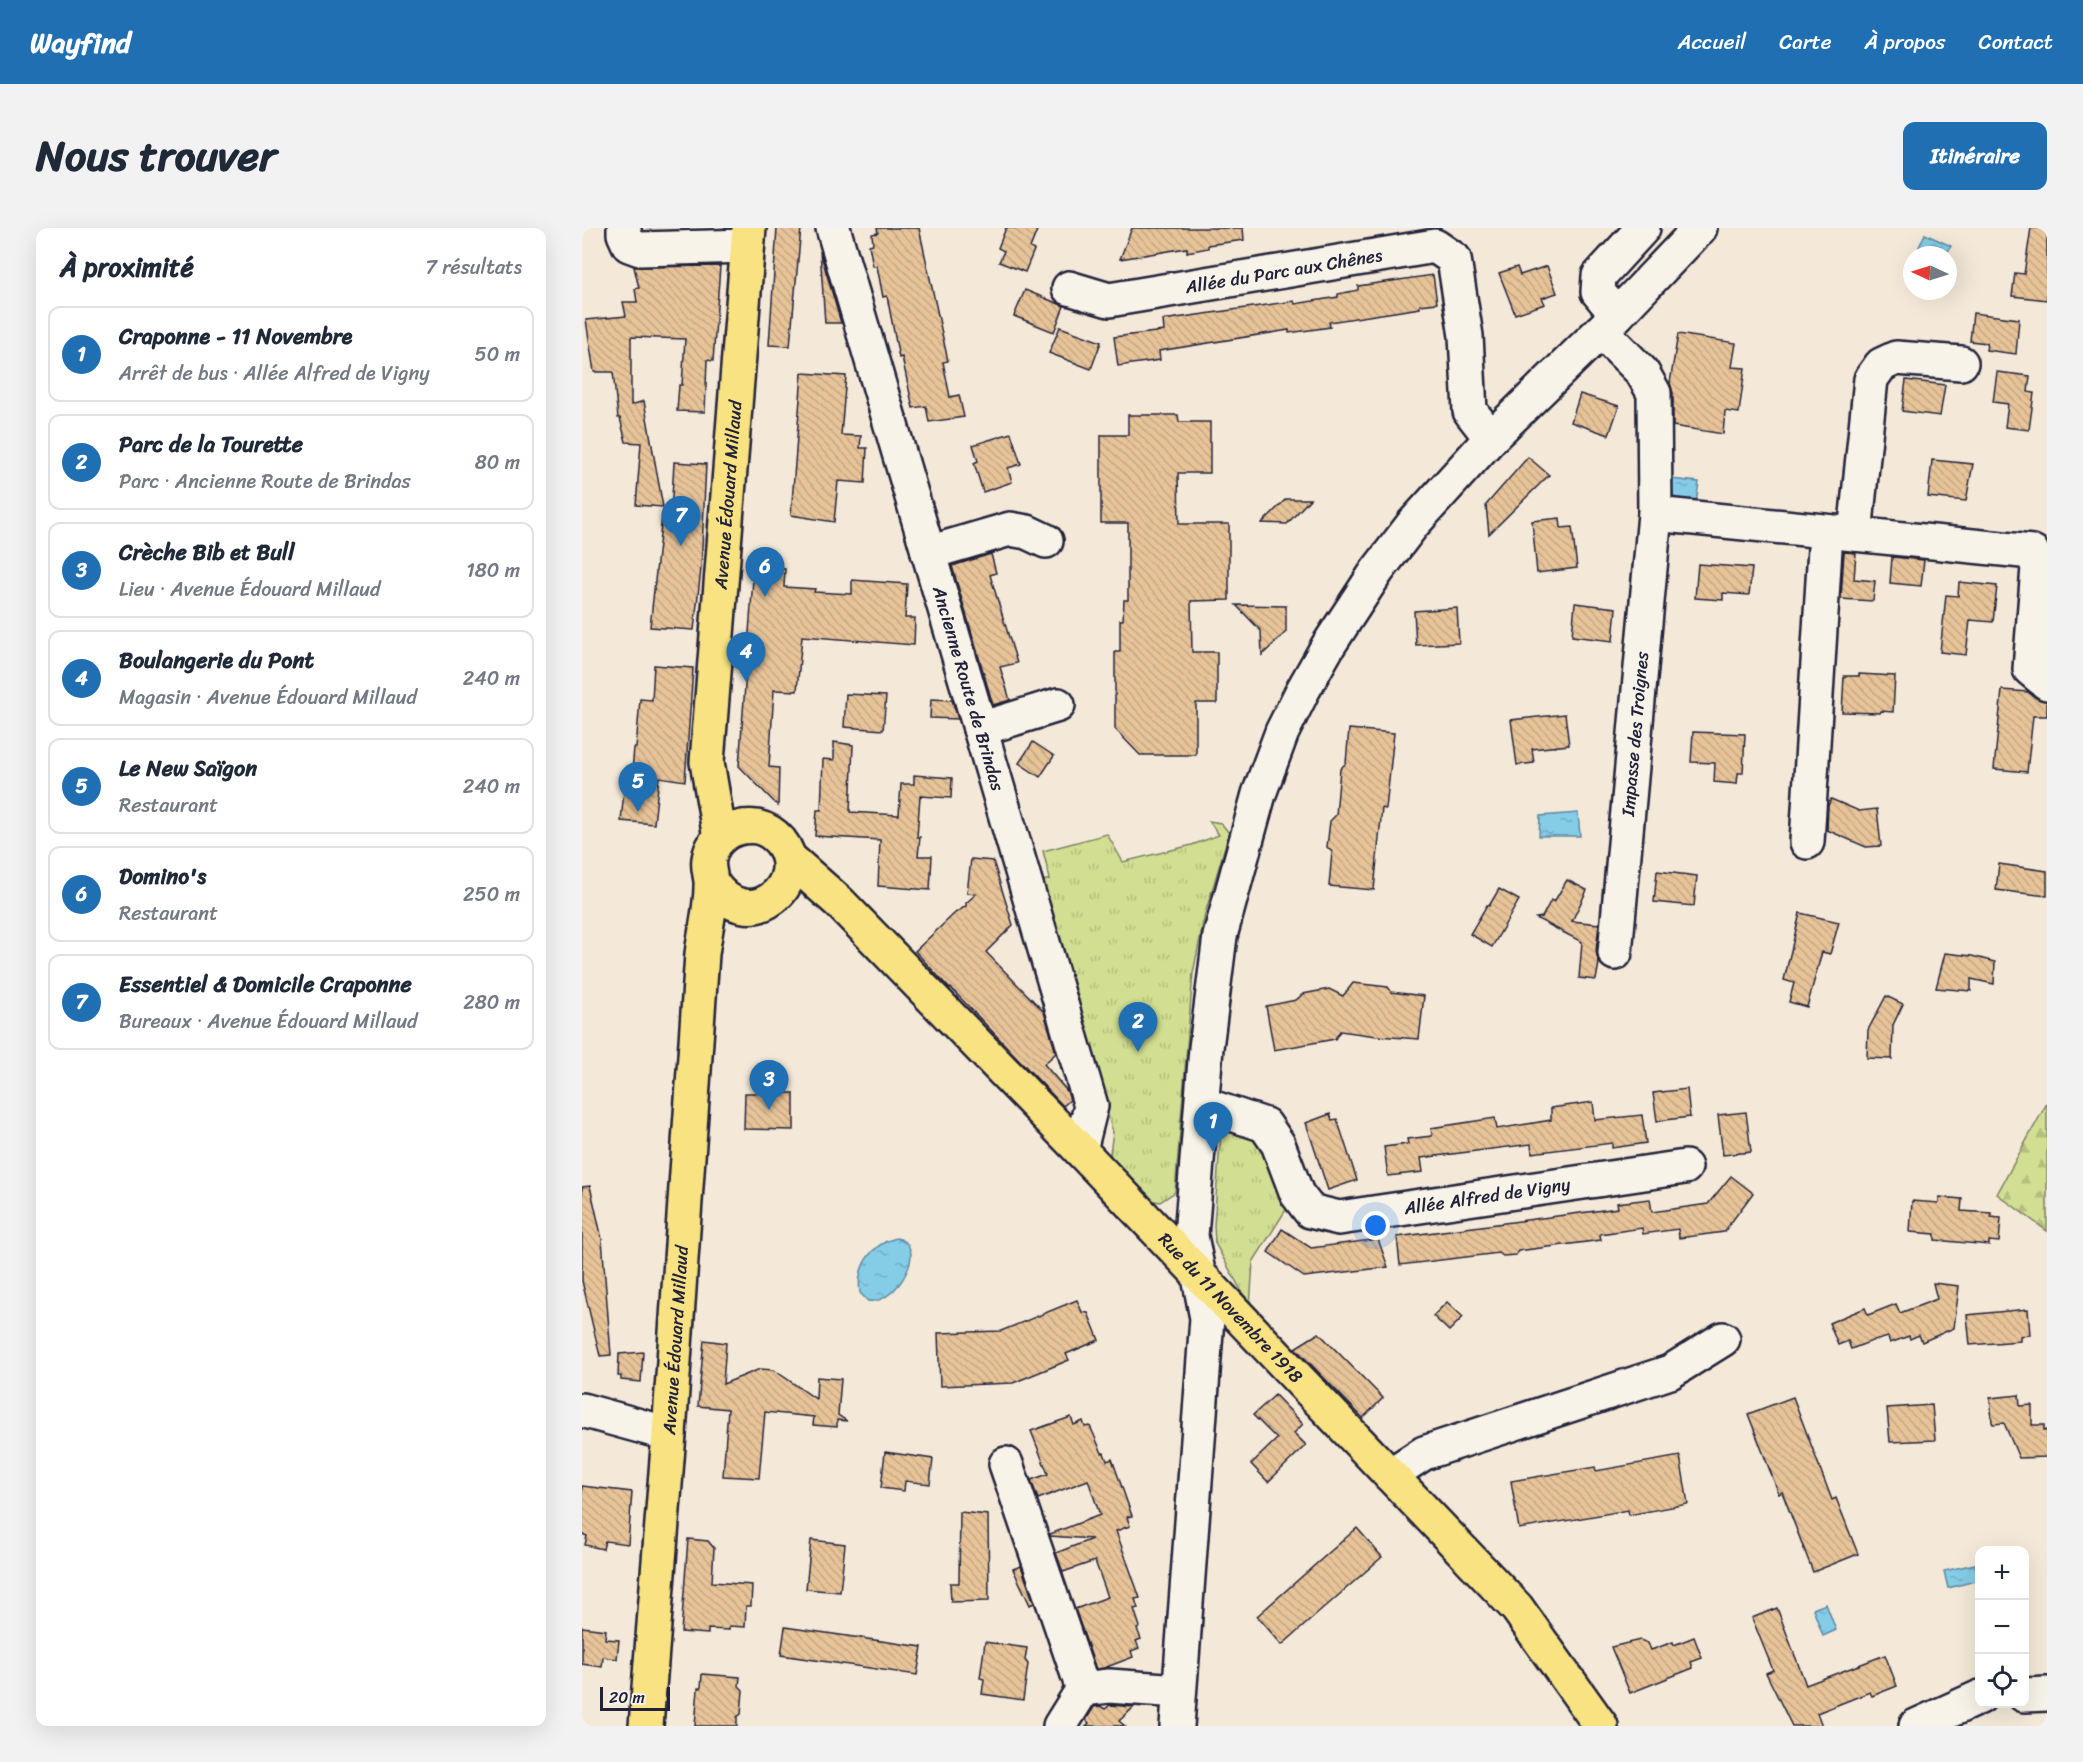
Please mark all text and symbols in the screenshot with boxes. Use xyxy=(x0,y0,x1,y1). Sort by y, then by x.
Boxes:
text: Wayfind xyxy=(30,18,131,67)
text: Accueil xyxy=(1678,23,1746,61)
text: Carte xyxy=(1779,23,1832,61)
text: À propos xyxy=(1865,23,1946,61)
text: Contact xyxy=(1979,23,2053,61)
text: Nous trouver xyxy=(36,119,276,193)
button: Itinéraire xyxy=(1903,122,2047,190)
street label: Allée du Parc aux Chênes xyxy=(1182,239,1385,303)
text: À proximité xyxy=(60,244,194,290)
north arrow xyxy=(1903,246,1957,300)
text: 7 résultats xyxy=(426,250,522,285)
text: Craponne - 11 Novembre xyxy=(119,317,352,356)
text: 1 xyxy=(77,337,86,372)
text: 50 m xyxy=(475,337,520,372)
text: Arrêt de bus · Allée Alfred de Vigny xyxy=(119,356,430,391)
street label: Avenue Édouard Millaud xyxy=(705,398,751,592)
text: Parc de la Tourette xyxy=(119,425,303,464)
text: 2 xyxy=(76,445,87,480)
text: 80 m xyxy=(475,445,520,480)
text: Parc · Ancienne Route de Brindas xyxy=(119,464,411,499)
pin: 7 xyxy=(662,496,700,546)
text: Crèche Bib et Bull xyxy=(119,533,295,572)
pin: 6 xyxy=(746,548,784,597)
text: 3 xyxy=(76,553,87,588)
text: 180 m xyxy=(466,553,520,588)
text: Lieu · Avenue Édouard Millaud xyxy=(119,572,381,607)
street label: Ancienne Route de Brindas xyxy=(923,581,1014,796)
pin: 4 xyxy=(726,632,766,682)
text: Boulangerie du Pont xyxy=(119,641,314,680)
street label: Impasse des Troignes xyxy=(1612,650,1658,819)
text: 4 xyxy=(75,661,88,696)
text: 240 m xyxy=(463,661,520,696)
text: Magasin · Avenue Édouard Millaud xyxy=(119,680,417,715)
text: Le New Saïgon xyxy=(119,749,257,788)
pin: 5 xyxy=(618,762,658,812)
text: 5 xyxy=(75,769,88,804)
text: 240 m xyxy=(463,769,520,804)
text: Restaurant xyxy=(119,788,218,823)
text: Domino's xyxy=(119,857,206,896)
text: 6 xyxy=(76,877,87,912)
text: 250 m xyxy=(463,877,520,912)
text: Restaurant xyxy=(119,896,218,931)
text: Essentiel & Domicile Craponne xyxy=(119,965,412,1004)
text: 7 xyxy=(76,985,87,1020)
text: 280 m xyxy=(463,985,520,1020)
pin: 2 xyxy=(1118,1002,1158,1052)
text: Bureaux · Avenue Édouard Millaud xyxy=(119,1004,418,1039)
pin: 3 xyxy=(750,1060,789,1110)
pin: 1 xyxy=(1194,1102,1232,1152)
street label: Allée Alfred de Vigny xyxy=(1401,1168,1573,1224)
your location xyxy=(1361,1211,1390,1240)
street label: Rue du 11 Novembre 1918 xyxy=(1150,1225,1311,1391)
street label: Avenue Édouard Millaud xyxy=(653,1243,698,1437)
map controls xyxy=(1975,1546,2029,1708)
button: + xyxy=(1975,1546,2029,1600)
button: − xyxy=(1975,1600,2029,1654)
button: locate xyxy=(1975,1654,2029,1708)
text: 20 m xyxy=(609,1683,645,1712)
scale bar xyxy=(600,1684,670,1712)

